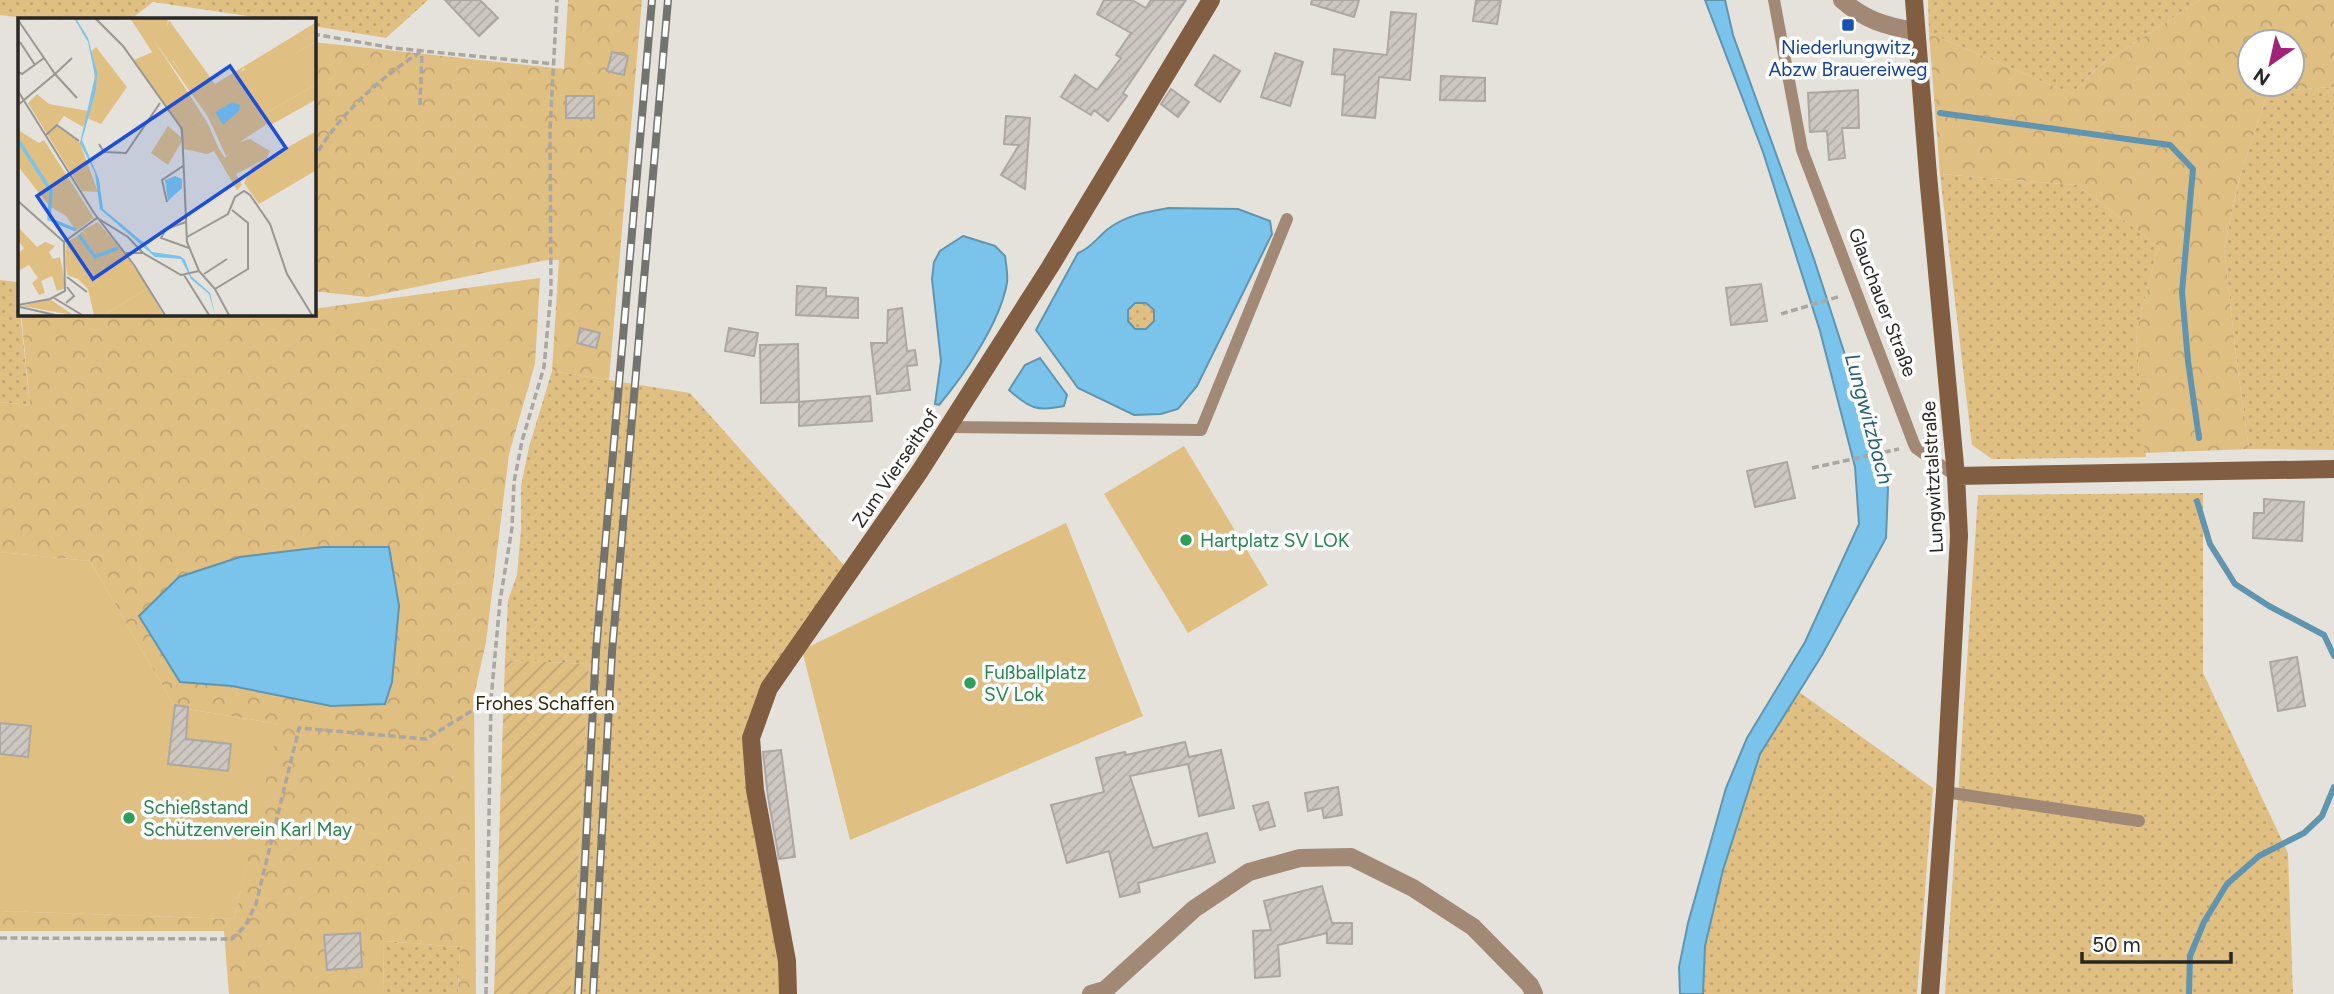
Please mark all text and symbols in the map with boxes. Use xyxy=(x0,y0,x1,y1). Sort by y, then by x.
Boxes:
marker: Niederlungwitz, Abzw Brauereiweg xyxy=(1840,17,1856,33)
inset map xyxy=(18,18,315,315)
north arrow xyxy=(2236,28,2306,98)
place label: Niederlungwitz, Abzw Brauereiweg xyxy=(1768,36,1928,81)
text: N xyxy=(2249,63,2274,90)
street label: Glauchauer Straße xyxy=(1844,224,1922,380)
water label: Lungwitzbach xyxy=(1840,351,1899,487)
street label: Lungwitztalstraße xyxy=(1917,400,1948,554)
street label: Zum Vierseithof xyxy=(847,405,943,532)
place label: Hartplatz SV LOK xyxy=(1200,529,1350,552)
marker: Hartplatz SV LOK xyxy=(1178,532,1194,548)
place label: Fußballplatz SV Lok xyxy=(984,661,1086,706)
marker: Fußballplatz SV Lok xyxy=(962,675,978,691)
park label: Frohes Schaffen xyxy=(475,692,615,715)
place label: Schießstand Schützenverein Karl May xyxy=(143,796,352,841)
marker: Schießstand Schützenverein Karl May xyxy=(121,810,137,826)
scale bar xyxy=(2082,920,2231,964)
text: 50 m xyxy=(2092,932,2141,957)

